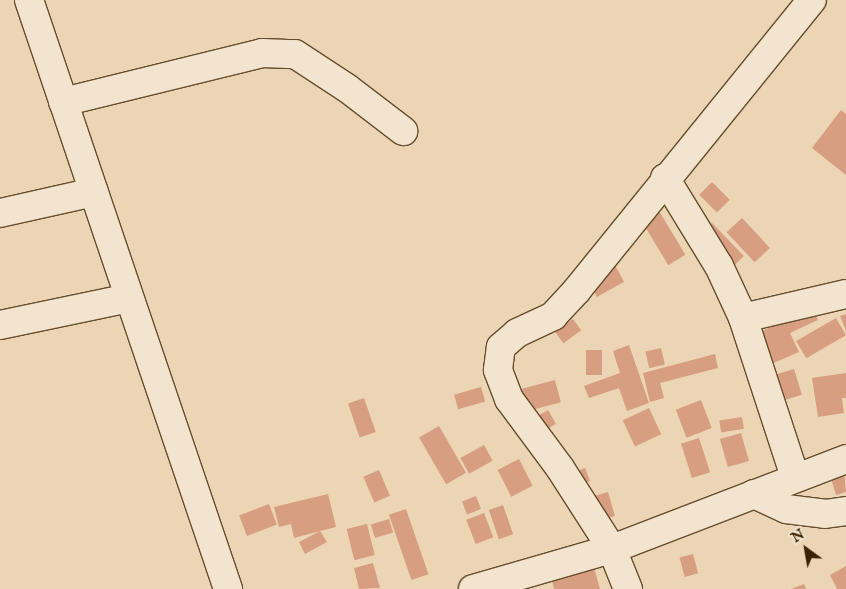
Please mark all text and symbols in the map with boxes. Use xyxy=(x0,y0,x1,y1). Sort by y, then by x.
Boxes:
north arrow xyxy=(781,524,831,574)
text: N xyxy=(788,525,808,547)

